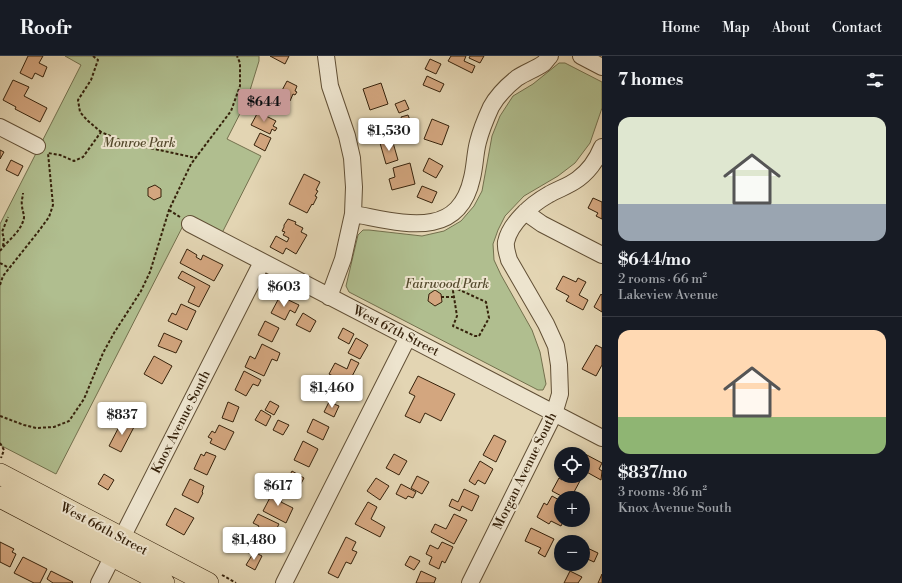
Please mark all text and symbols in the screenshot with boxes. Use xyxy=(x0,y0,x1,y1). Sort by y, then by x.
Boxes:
text: Roofr xyxy=(20,16,72,40)
text: Home xyxy=(662,19,700,37)
text: Map xyxy=(722,19,750,37)
text: About xyxy=(772,19,810,37)
text: Contact xyxy=(832,19,882,37)
text: 7 homes xyxy=(618,69,683,91)
icon: filters xyxy=(864,69,886,91)
pin: $644 xyxy=(240,89,288,123)
text: $644 xyxy=(247,94,281,110)
pin: $1,530 xyxy=(356,118,422,152)
text: $1,530 xyxy=(367,123,411,139)
park label: Monroe Park xyxy=(103,135,176,151)
icon: home xyxy=(716,143,788,215)
text: $644/mo xyxy=(618,249,691,271)
text: 2 rooms · 66 m² xyxy=(618,271,707,287)
pin: $603 xyxy=(260,274,308,308)
park label: Fairwood Park xyxy=(405,276,489,292)
text: $603 xyxy=(267,279,301,295)
text: Lakeview Avenue xyxy=(618,287,718,303)
street label: West 67th Street xyxy=(349,302,442,360)
icon: home xyxy=(716,356,788,428)
street label: Knox Avenue South xyxy=(148,367,214,476)
pin: $1,460 xyxy=(299,375,365,409)
text: $1,460 xyxy=(310,380,354,396)
pin: $837 xyxy=(98,402,146,436)
text: $837 xyxy=(106,407,138,423)
street label: Morgan Avenue South xyxy=(490,410,560,532)
map controls xyxy=(554,447,590,571)
button: locate xyxy=(554,447,590,483)
text: $837/mo xyxy=(618,462,688,484)
pin: $617 xyxy=(254,473,302,507)
text: $617 xyxy=(264,478,292,494)
text: 3 rooms · 86 m² xyxy=(618,484,707,500)
button: + xyxy=(554,491,590,527)
street label: West 66th Street xyxy=(57,499,151,559)
text: Knox Avenue South xyxy=(618,500,732,516)
pin: $1,480 xyxy=(221,527,287,561)
text: $1,480 xyxy=(232,532,276,548)
button: − xyxy=(554,535,590,571)

